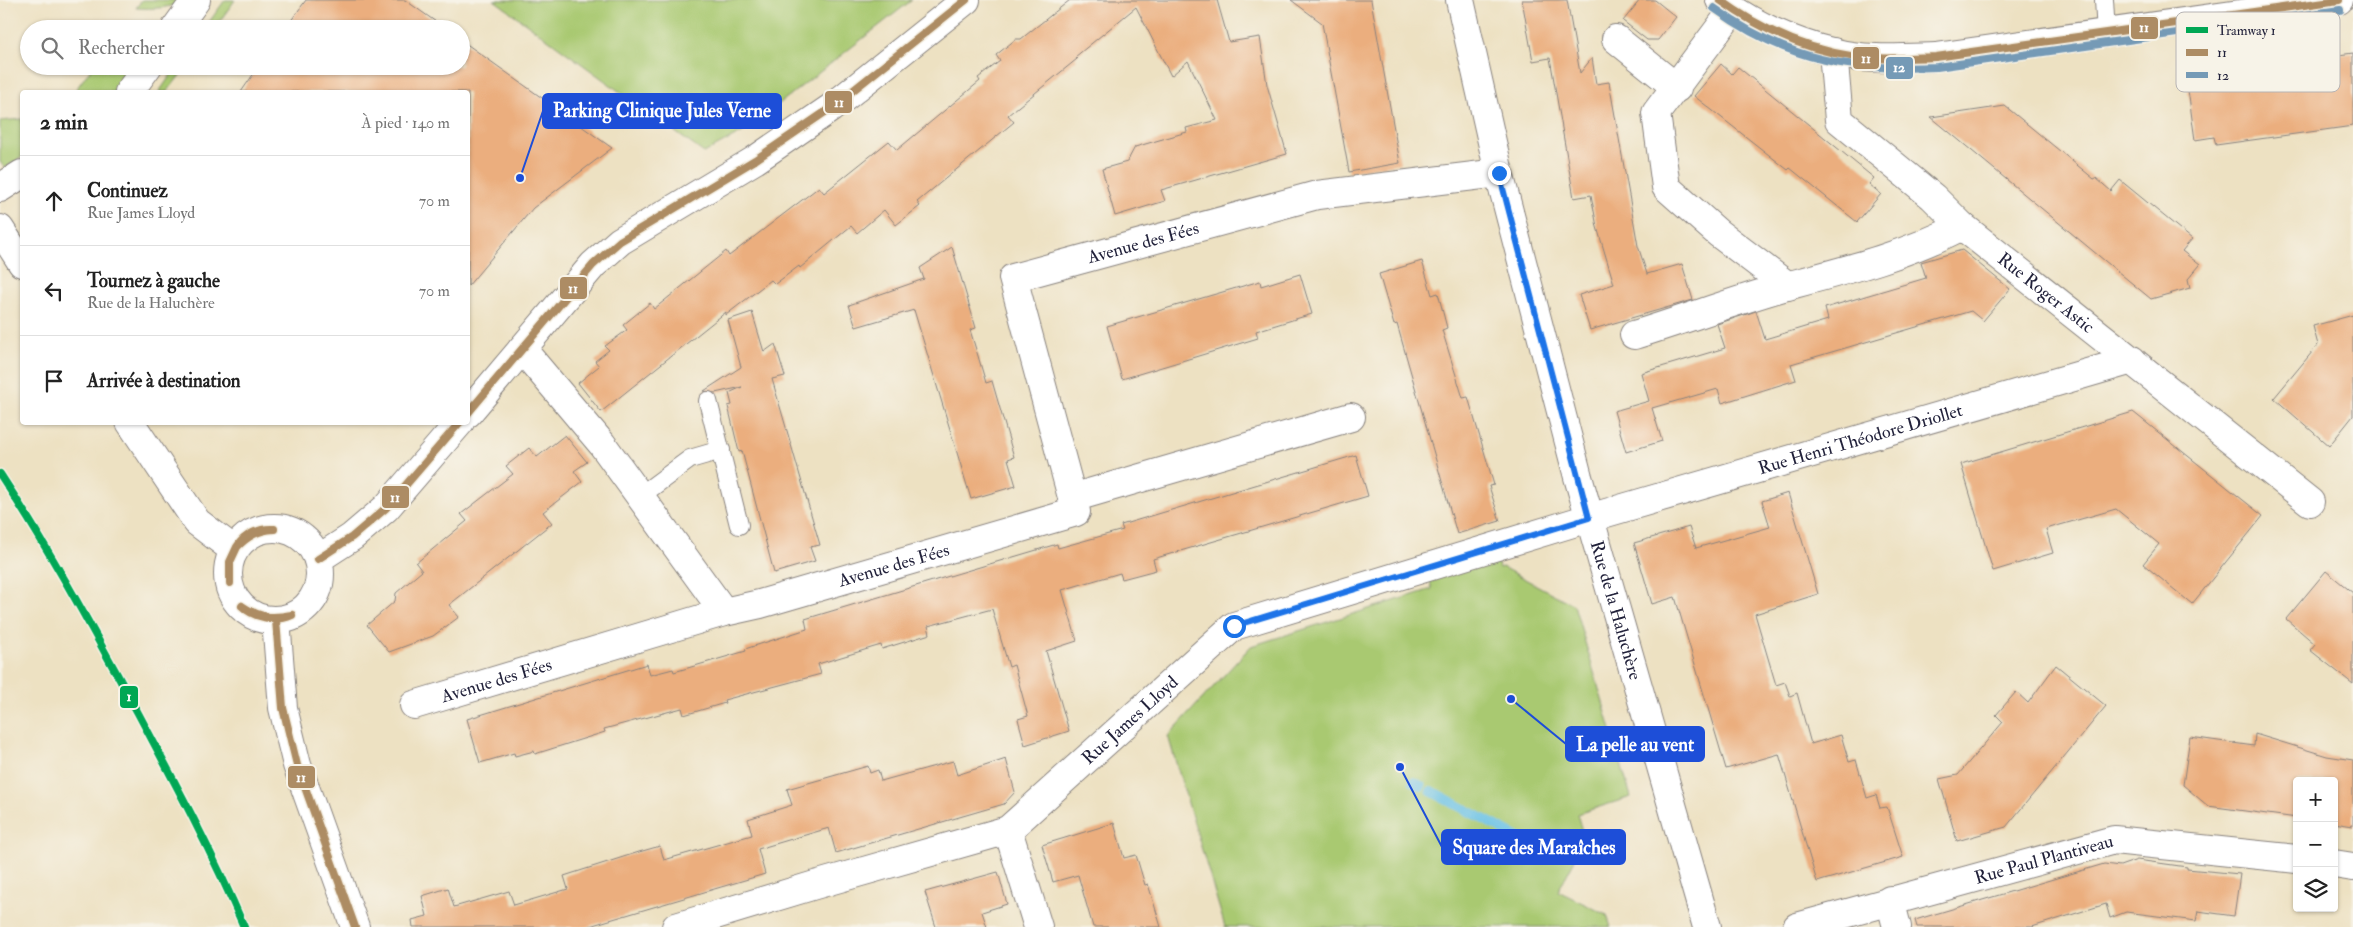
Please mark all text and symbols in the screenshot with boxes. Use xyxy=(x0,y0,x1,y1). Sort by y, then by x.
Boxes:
legend xyxy=(2176,12,2340,92)
line badge: 11 xyxy=(2130,16,2159,40)
text: 11 xyxy=(2139,19,2149,36)
search box xyxy=(20,20,470,75)
text: Tramway 1 xyxy=(2217,22,2276,40)
icon: search xyxy=(38,34,66,62)
text: Rechercher xyxy=(78,36,165,60)
text: 11 xyxy=(2217,44,2227,61)
line badge: 11 xyxy=(1852,46,1880,70)
text: 11 xyxy=(1861,50,1871,67)
line badge: 12 xyxy=(1885,56,1914,80)
text: 12 xyxy=(1893,59,1905,76)
text: 12 xyxy=(2217,67,2229,84)
line badge: 11 xyxy=(824,90,853,114)
callout: Parking Clinique Jules Verne xyxy=(543,94,781,128)
text: 11 xyxy=(834,94,844,111)
text: Parking Clinique Jules Verne xyxy=(553,99,771,124)
text: 2 min xyxy=(40,109,88,136)
text: À pied · 140 m xyxy=(362,113,450,133)
route end xyxy=(1488,162,1511,185)
text: Continuez xyxy=(87,179,168,203)
icon: ahead xyxy=(40,187,68,215)
text: 70 m xyxy=(419,191,450,211)
text: Rue James Lloyd xyxy=(87,203,195,223)
street label: Avenue des Fées xyxy=(1084,217,1201,269)
street label: Rue Roger Astic xyxy=(1993,248,2099,338)
text: Tournez à gauche xyxy=(87,269,220,293)
line badge: 11 xyxy=(559,276,588,300)
icon: left xyxy=(40,277,68,305)
text: 11 xyxy=(568,280,578,297)
text: 70 m xyxy=(419,281,450,301)
text: Rue de la Haluchère xyxy=(87,293,215,313)
icon: arrive xyxy=(40,367,68,395)
text: Arrivée à destination xyxy=(87,369,241,393)
street label: Rue Henri Théodore Driollet xyxy=(1756,399,1966,480)
line badge: 11 xyxy=(381,485,410,509)
text: 11 xyxy=(390,489,400,506)
street label: Rue de la Haluchère xyxy=(1585,538,1647,683)
street label: Avenue des Fées xyxy=(835,539,952,593)
route start xyxy=(1223,615,1246,638)
street label: Avenue des Fées xyxy=(437,653,555,709)
street label: Rue James Lloyd xyxy=(1077,671,1183,770)
line badge: 1 xyxy=(119,685,139,709)
text: 1 xyxy=(127,688,132,705)
callout: La pelle au vent xyxy=(1566,727,1704,761)
text: La pelle au vent xyxy=(1576,733,1695,758)
line badge: 11 xyxy=(287,765,316,789)
text: 11 xyxy=(296,769,306,786)
map controls xyxy=(2293,777,2338,912)
button: + xyxy=(2293,777,2338,822)
button: − xyxy=(2293,822,2338,867)
callout: Square des Maraîches xyxy=(1442,830,1625,864)
street label: Rue Paul Plantiveau xyxy=(1972,830,2116,890)
text: Square des Maraîches xyxy=(1453,836,1616,861)
button: layers xyxy=(2293,867,2338,912)

